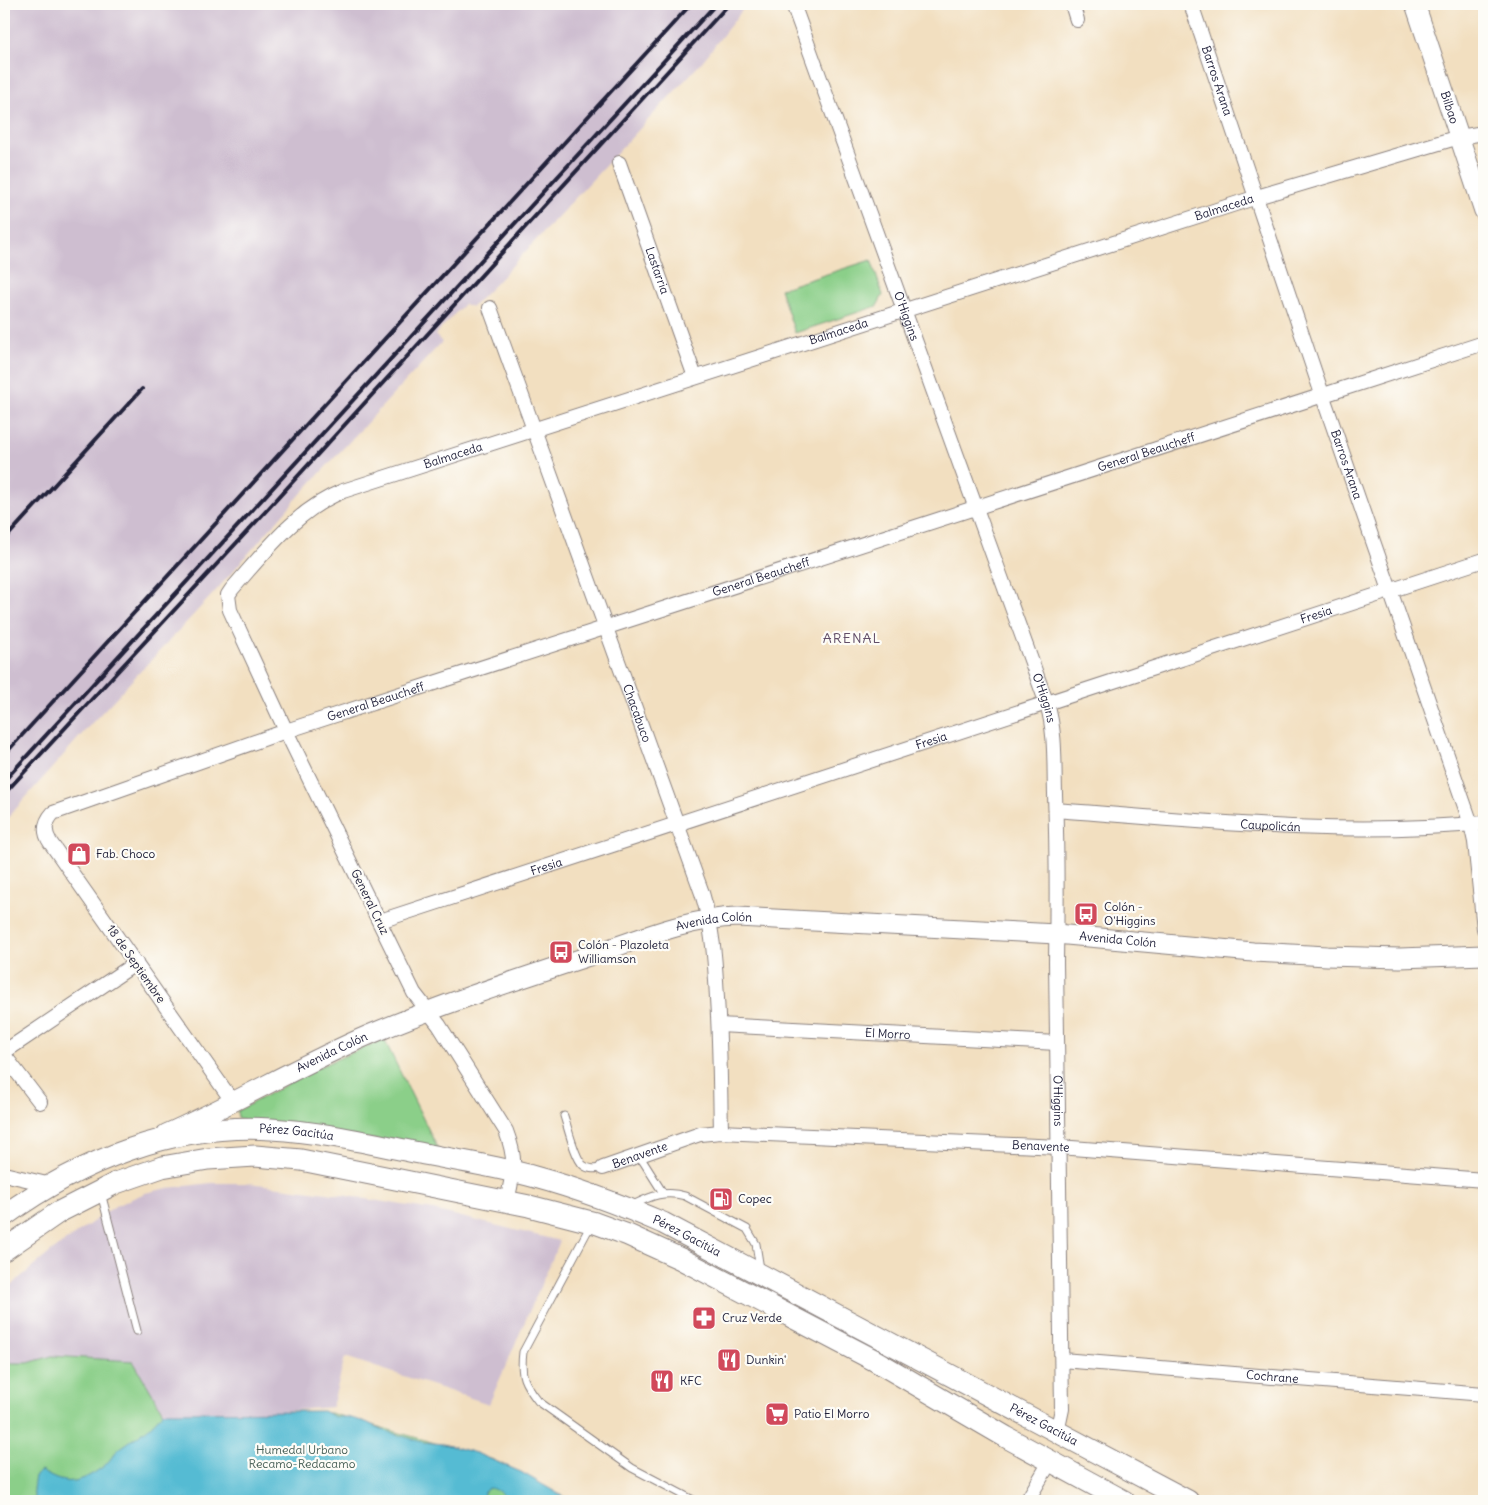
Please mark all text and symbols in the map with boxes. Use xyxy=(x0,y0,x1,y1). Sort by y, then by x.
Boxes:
street label: Barros Arana xyxy=(1199,44,1236,118)
street label: Bilbao xyxy=(1438,89,1462,126)
street label: Balmaceda xyxy=(1193,191,1255,224)
street label: Lastarria xyxy=(642,245,673,296)
street label: O'Higgins xyxy=(891,289,923,343)
street label: Balmaceda xyxy=(807,315,870,348)
street label: Barros Arana xyxy=(1328,428,1366,501)
street label: General Beaucheff xyxy=(1096,429,1198,475)
street label: Balmaceda xyxy=(422,439,484,472)
street label: General Beaucheff xyxy=(710,554,812,599)
street label: Fresia xyxy=(1298,602,1334,627)
district label: ARENAL xyxy=(823,629,881,647)
street label: O'Higgins xyxy=(1029,671,1059,724)
street label: General Beaucheff xyxy=(325,678,427,724)
street label: Chacabuco xyxy=(620,682,655,744)
street label: Fresia xyxy=(913,728,949,752)
street label: Caupolicán xyxy=(1240,816,1301,834)
shop icon: Fab. Choco xyxy=(66,841,92,867)
place label: Fab. Choco xyxy=(96,846,156,861)
street label: Fresia xyxy=(528,854,564,878)
street label: General Cruz xyxy=(348,867,393,937)
place label: Colón - O'Higgins xyxy=(1104,899,1155,928)
bus stop icon: Colón - O'Higgins xyxy=(1073,901,1099,927)
street label: Avenida Colón xyxy=(674,909,753,934)
street label: 18 de Septiembre xyxy=(104,922,169,1006)
street label: Avenida Colón xyxy=(1079,928,1157,950)
place label: Colón - Plazoleta Williamson xyxy=(578,937,669,966)
bus stop icon: Colón - Plazoleta Williamson xyxy=(548,939,574,965)
street label: El Morro xyxy=(865,1025,911,1042)
street label: Avenida Colón xyxy=(293,1028,370,1075)
street label: O'Higgins xyxy=(1051,1075,1066,1126)
street label: Pérez Gacitúa xyxy=(259,1120,335,1143)
street label: Benavente xyxy=(1012,1137,1070,1155)
street label: Benavente xyxy=(610,1138,669,1171)
fuel station icon: Copec xyxy=(708,1186,734,1212)
place label: Copec xyxy=(738,1191,772,1206)
street label: Pérez Gacitúa xyxy=(650,1211,724,1259)
pharmacy icon: Cruz Verde xyxy=(691,1305,717,1331)
place label: Cruz Verde xyxy=(722,1310,782,1325)
restaurant icon: Dunkin' xyxy=(716,1347,742,1373)
place label: Dunkin' xyxy=(746,1352,786,1367)
street label: Cochrane xyxy=(1246,1367,1299,1386)
restaurant icon: KFC xyxy=(649,1368,675,1394)
place label: KFC xyxy=(680,1373,702,1388)
street label: Pérez Gacitúa xyxy=(1007,1400,1081,1448)
supermarket icon: Patio El Morro xyxy=(764,1401,790,1427)
place label: Patio El Morro xyxy=(794,1406,870,1421)
park label: Humedal Urbano Recamo-Redacamo xyxy=(249,1442,356,1471)

